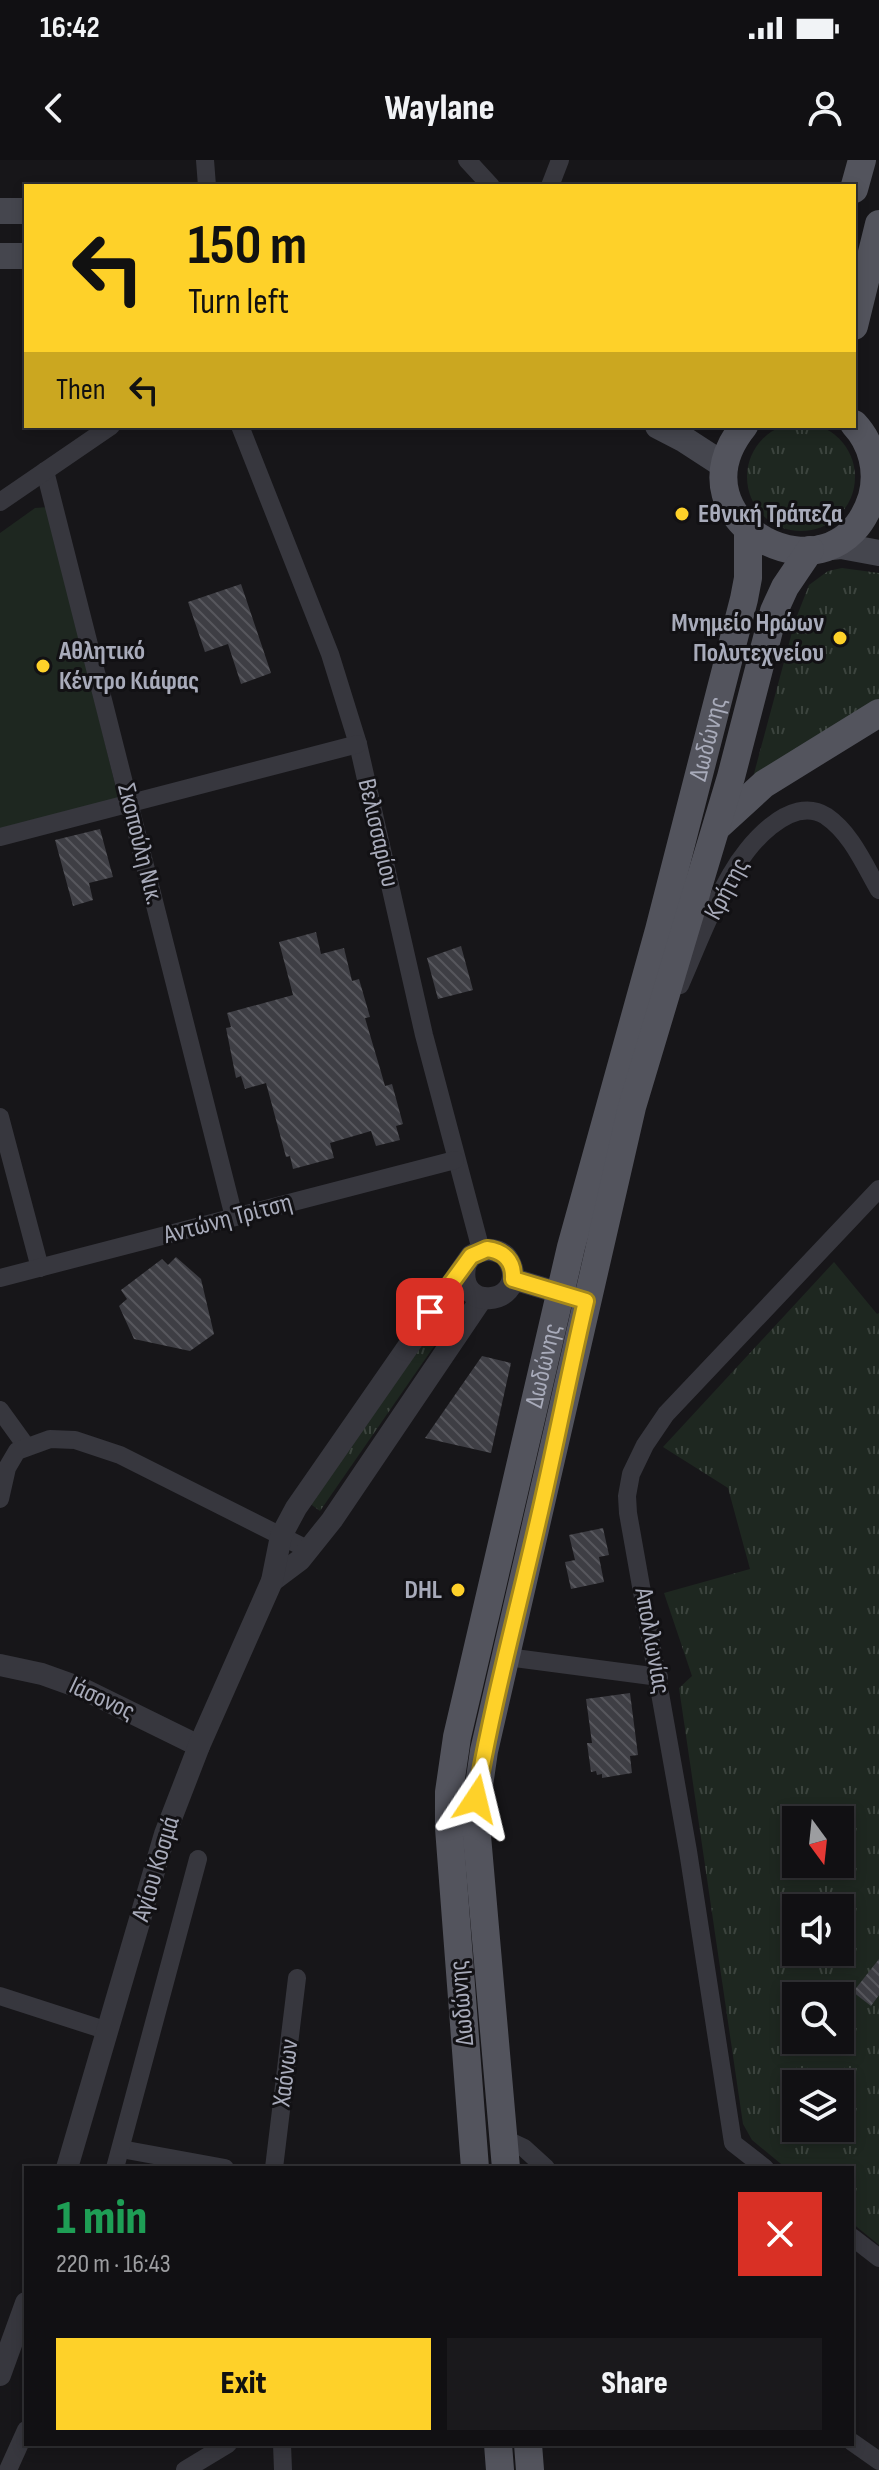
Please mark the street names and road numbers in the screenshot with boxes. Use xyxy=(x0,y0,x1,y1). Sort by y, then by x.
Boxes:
street label: Δωδώνης xyxy=(682,694,734,784)
street label: Βελισσαρίου xyxy=(351,776,405,890)
street label: Σκοπούλη Νικ. xyxy=(110,780,170,908)
street label: Κρήτης xyxy=(698,853,756,925)
street label: Αντώνη Τρίτση xyxy=(159,1187,296,1251)
street label: Δωδώνης xyxy=(519,1320,568,1411)
street label: Απολλωνίας xyxy=(627,1585,677,1696)
street label: Ιάσονος xyxy=(64,1670,140,1728)
street label: Αγίου Κοσμά xyxy=(125,1813,187,1926)
street label: Δωδώνης xyxy=(443,1959,481,2047)
street label: Χαόνων xyxy=(266,2037,306,2109)

